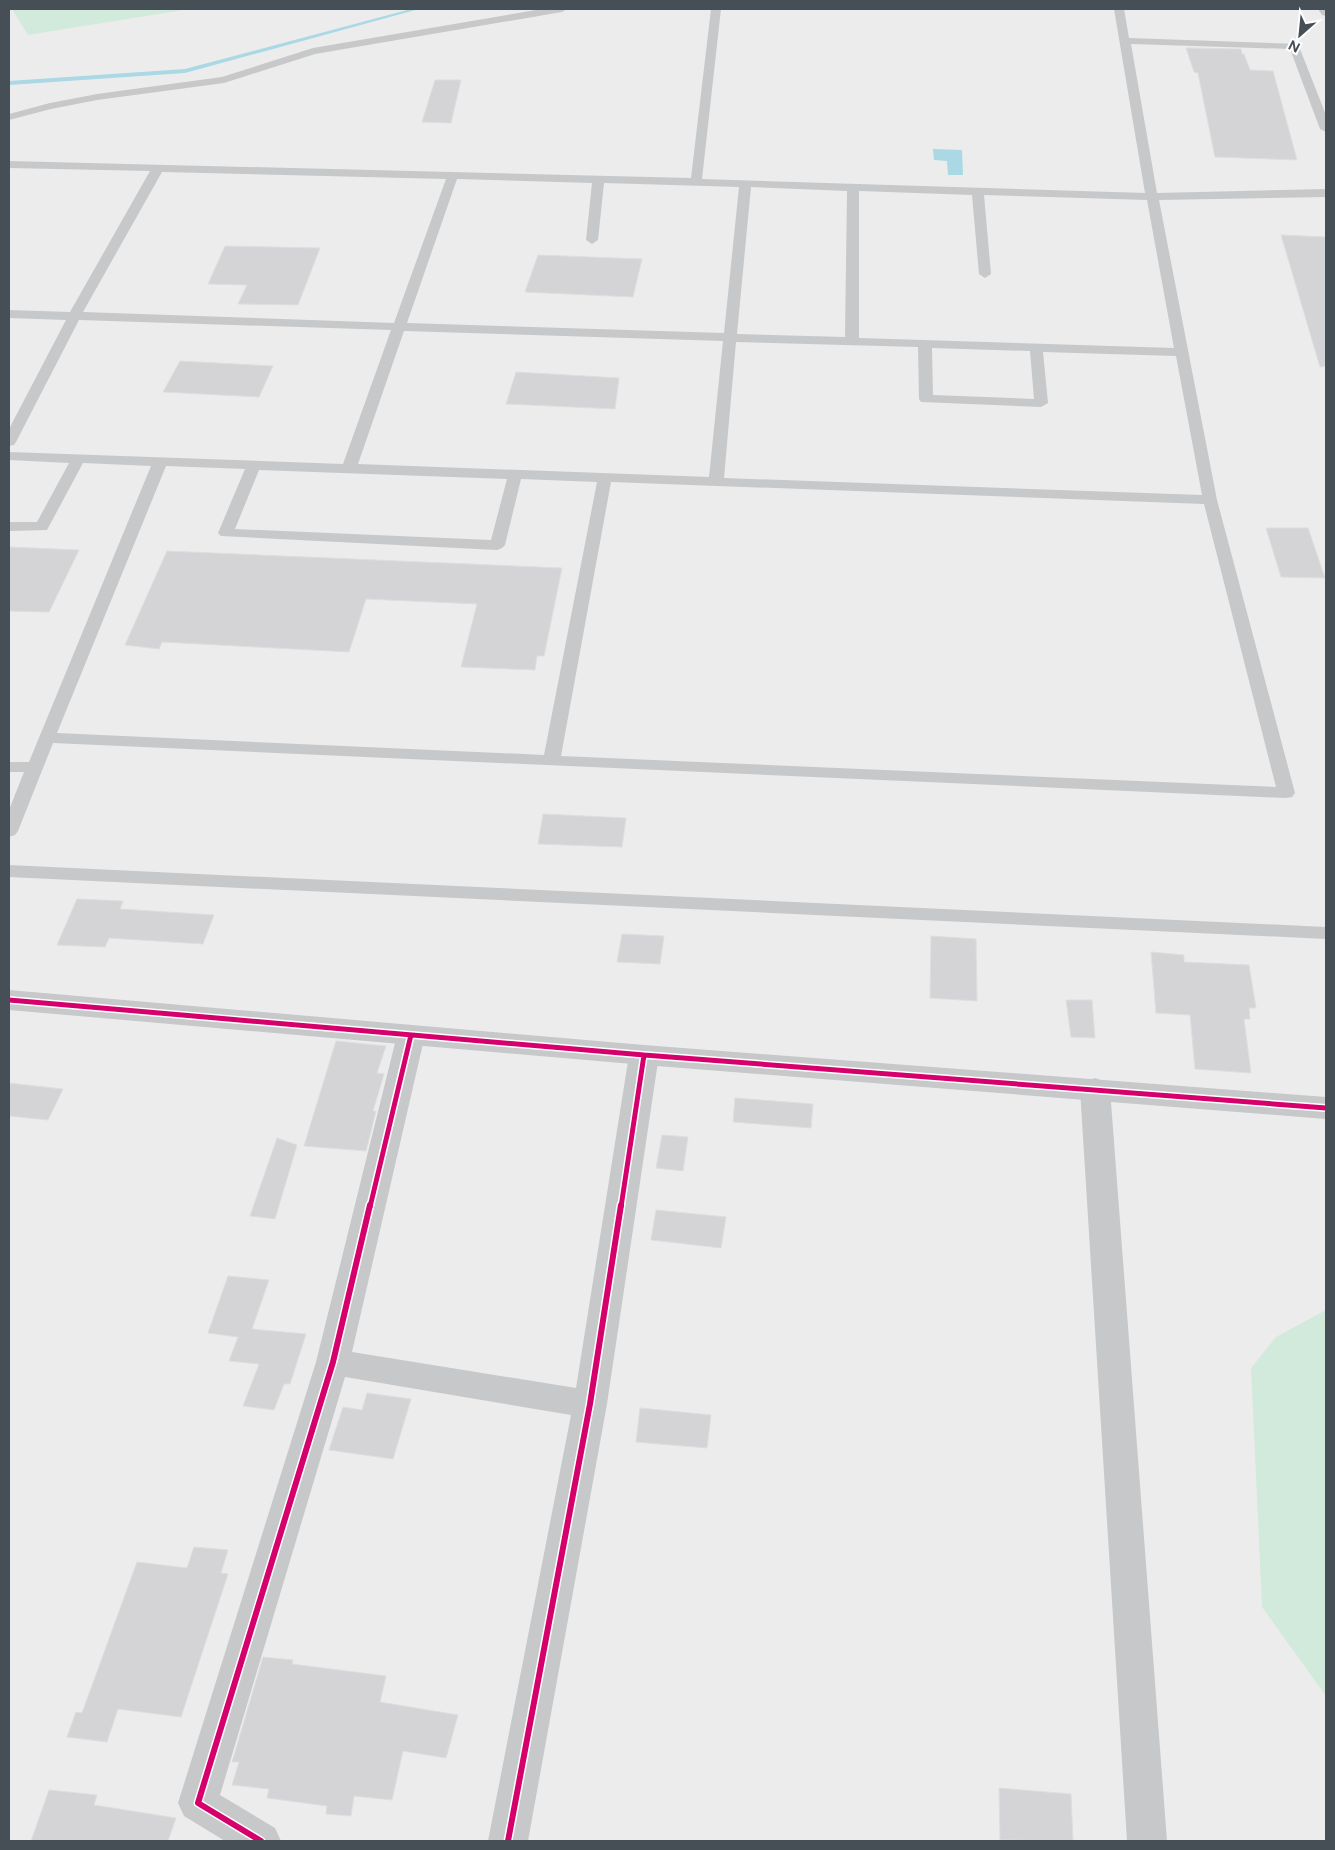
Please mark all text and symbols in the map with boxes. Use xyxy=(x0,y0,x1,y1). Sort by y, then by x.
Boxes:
north arrow xyxy=(1275,10,1325,60)
text: N xyxy=(1286,36,1303,56)

